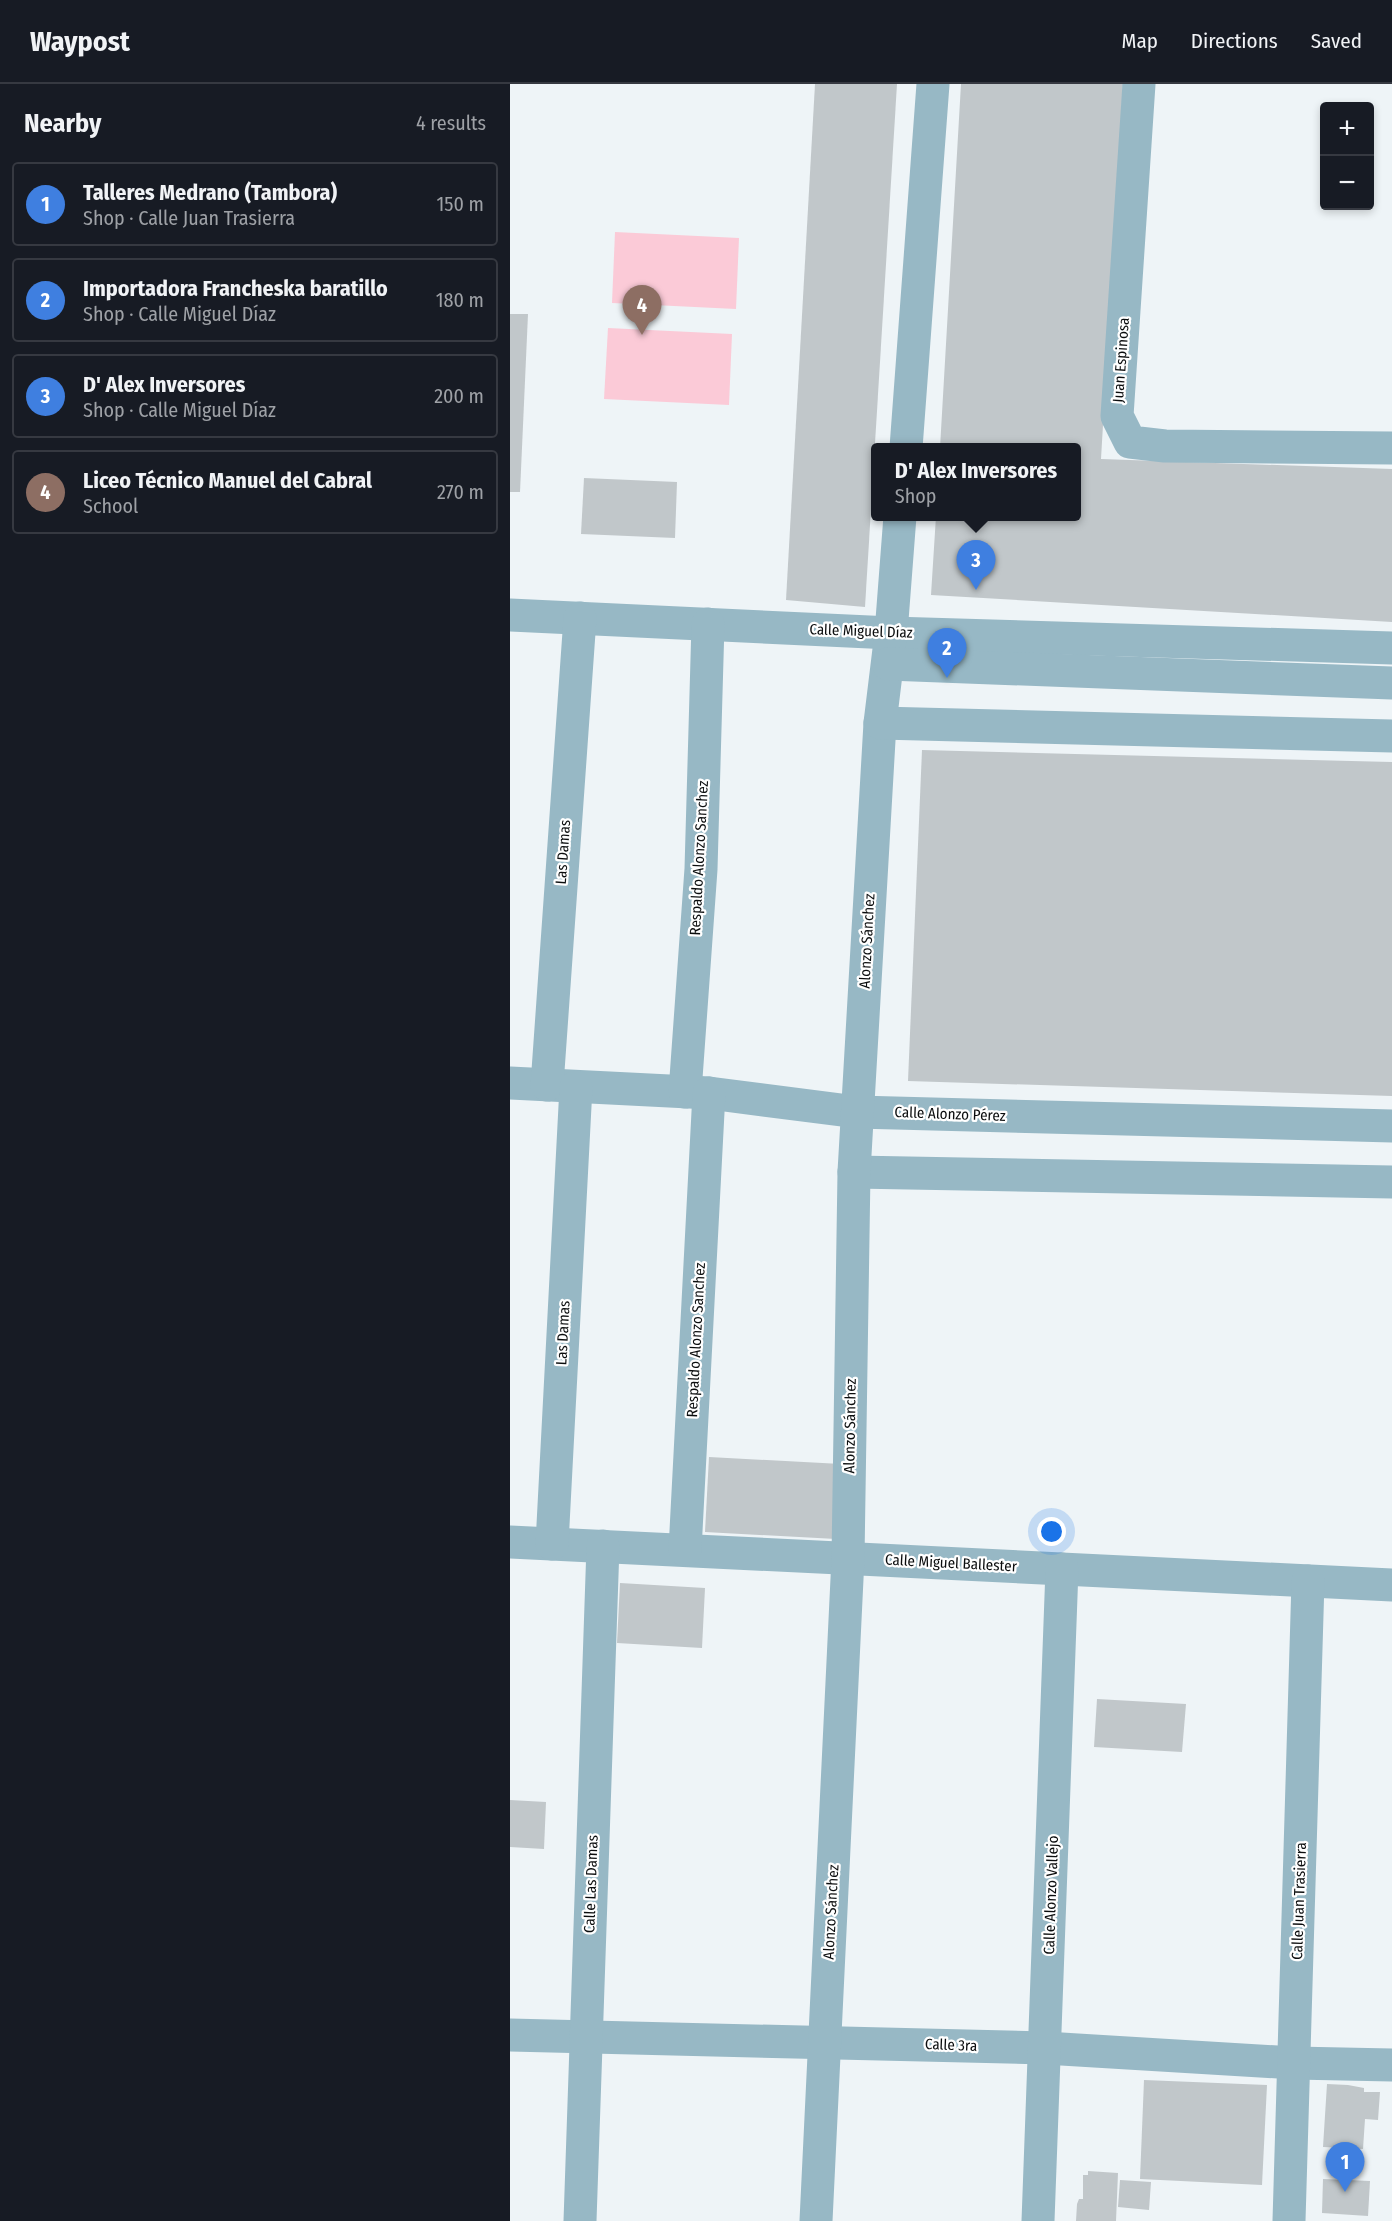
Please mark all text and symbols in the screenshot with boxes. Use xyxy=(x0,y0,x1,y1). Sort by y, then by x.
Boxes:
text: Waypost xyxy=(30,25,130,58)
text: Map xyxy=(1121,28,1158,54)
text: Directions xyxy=(1191,28,1278,54)
text: Saved xyxy=(1311,28,1362,54)
map controls xyxy=(1320,102,1374,210)
button: + xyxy=(1320,102,1374,156)
text: Nearby xyxy=(24,108,101,139)
text: 4 results xyxy=(416,111,486,135)
button: − xyxy=(1320,156,1374,210)
text: Talleres Medrano (Tambora) xyxy=(83,179,337,206)
text: 1 xyxy=(41,192,50,216)
text: 150 m xyxy=(437,192,484,216)
text: Shop · Calle Juan Trasierra xyxy=(83,206,295,230)
text: Importadora Francheska baratillo xyxy=(83,275,388,302)
pin: 4 xyxy=(622,286,662,335)
text: 2 xyxy=(41,288,50,312)
text: 180 m xyxy=(436,288,484,312)
text: Shop · Calle Miguel Díaz xyxy=(83,302,276,326)
street label: Juan Espinosa xyxy=(1109,317,1133,403)
text: D' Alex Inversores xyxy=(83,371,245,398)
text: 3 xyxy=(41,384,50,408)
text: 200 m xyxy=(434,384,484,408)
text: Shop · Calle Miguel Díaz xyxy=(83,398,276,422)
popup xyxy=(871,443,1081,521)
text: D' Alex Inversores xyxy=(895,457,1057,484)
text: Liceo Técnico Manuel del Cabral xyxy=(83,467,372,494)
text: 4 xyxy=(40,480,51,504)
text: 270 m xyxy=(437,480,484,504)
text: Shop xyxy=(895,484,936,508)
text: School xyxy=(83,494,138,518)
pin: 3 xyxy=(956,540,996,590)
street label: Calle Miguel Díaz xyxy=(809,620,913,642)
pin: 2 xyxy=(928,628,966,678)
street label: Respaldo Alonzo Sanchez xyxy=(686,780,712,936)
street label: Las Damas xyxy=(552,819,574,885)
street label: Alonzo Sánchez xyxy=(856,893,878,989)
street label: Calle Alonzo Pérez xyxy=(894,1103,1006,1125)
street label: Respaldo Alonzo Sanchez xyxy=(683,1262,709,1418)
street label: Las Damas xyxy=(552,1300,574,1366)
street label: Alonzo Sánchez xyxy=(840,1378,860,1474)
your location xyxy=(1037,1517,1066,1546)
street label: Calle Miguel Ballester xyxy=(885,1551,1018,1575)
street label: Calle Las Damas xyxy=(580,1835,602,1933)
street label: Calle Alonzo Vallejo xyxy=(1040,1835,1062,1955)
street label: Calle Juan Trasierra xyxy=(1288,1842,1310,1960)
street label: Alonzo Sánchez xyxy=(820,1864,842,1960)
street label: Calle 3ra xyxy=(925,2035,977,2055)
pin: 1 xyxy=(1326,2142,1364,2192)

